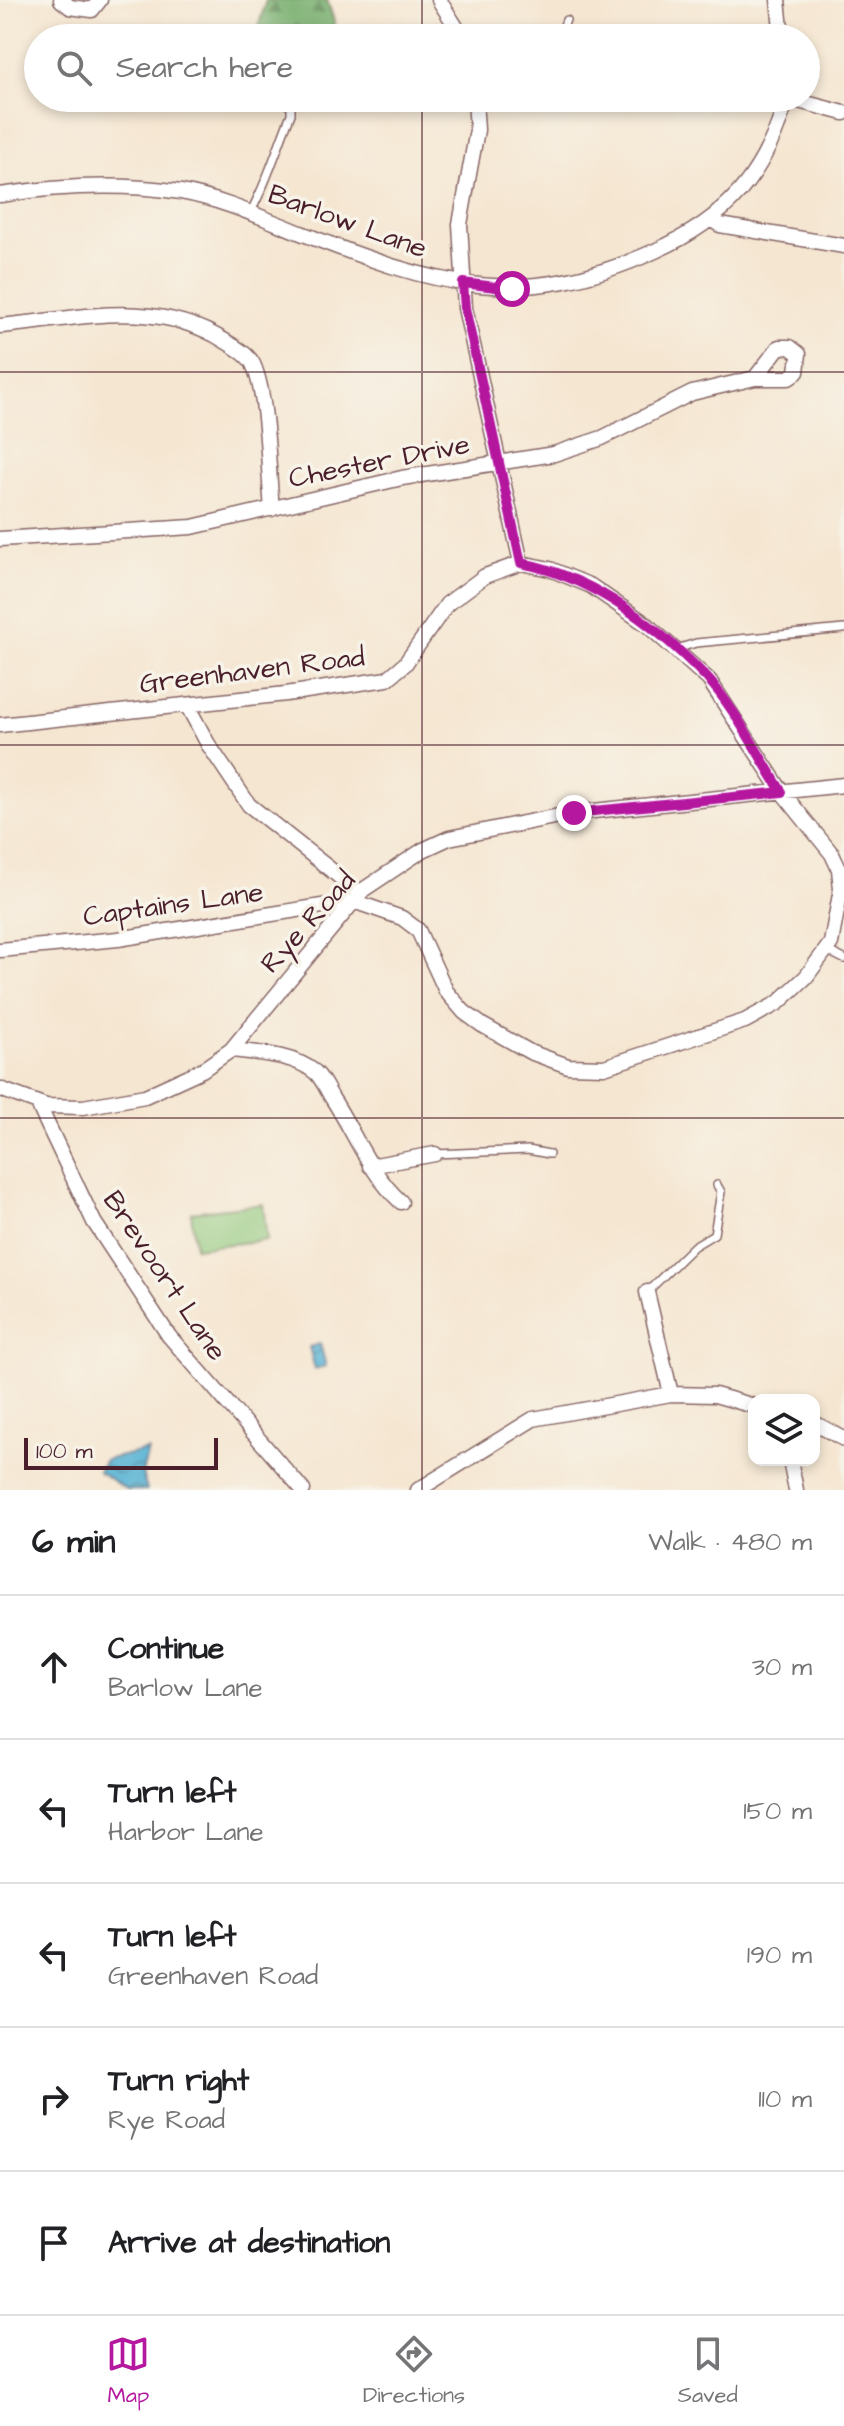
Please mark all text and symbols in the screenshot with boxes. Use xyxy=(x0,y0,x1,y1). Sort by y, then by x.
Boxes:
search box xyxy=(24,24,820,112)
icon: search xyxy=(52,46,96,90)
text: Search here xyxy=(116,47,293,89)
street label: Barlow Lane xyxy=(263,175,432,268)
route start xyxy=(494,271,530,307)
street label: Chester Drive xyxy=(285,425,473,498)
street label: Greenhaven Road xyxy=(137,637,367,704)
route end xyxy=(556,795,592,831)
street label: Rye Road xyxy=(251,862,366,983)
street label: Captains Lane xyxy=(81,873,266,936)
street label: Brevoort Lane xyxy=(93,1183,236,1369)
map controls xyxy=(748,1394,820,1466)
button: layers xyxy=(748,1394,820,1466)
scale bar xyxy=(24,1434,218,1470)
text: 100 m xyxy=(36,1436,93,1467)
text: 6 min xyxy=(32,1518,116,1566)
text: Walk · 480 m xyxy=(648,1524,812,1560)
text: Continue xyxy=(108,1628,224,1670)
icon: ahead xyxy=(32,1645,76,1689)
text: 30 m xyxy=(752,1649,812,1685)
text: Barlow Lane xyxy=(108,1670,263,1706)
text: Turn left xyxy=(108,1772,236,1814)
icon: left xyxy=(32,1789,76,1833)
text: 150 m xyxy=(743,1793,812,1829)
text: Harbor Lane xyxy=(108,1814,264,1850)
text: Turn left xyxy=(108,1916,236,1958)
icon: left xyxy=(32,1933,76,1977)
text: 190 m xyxy=(747,1937,812,1973)
text: Greenhaven Road xyxy=(108,1958,318,1994)
text: Turn right xyxy=(108,2060,249,2102)
icon: right xyxy=(32,2077,76,2121)
text: 110 m xyxy=(758,2081,812,2117)
text: Rye Road xyxy=(108,2102,225,2138)
icon: arrive xyxy=(32,2221,76,2265)
text: Arrive at destination xyxy=(108,2222,390,2264)
tab: Map xyxy=(106,2332,150,2411)
tab: Directions xyxy=(363,2332,465,2411)
tab: Saved xyxy=(678,2332,738,2411)

